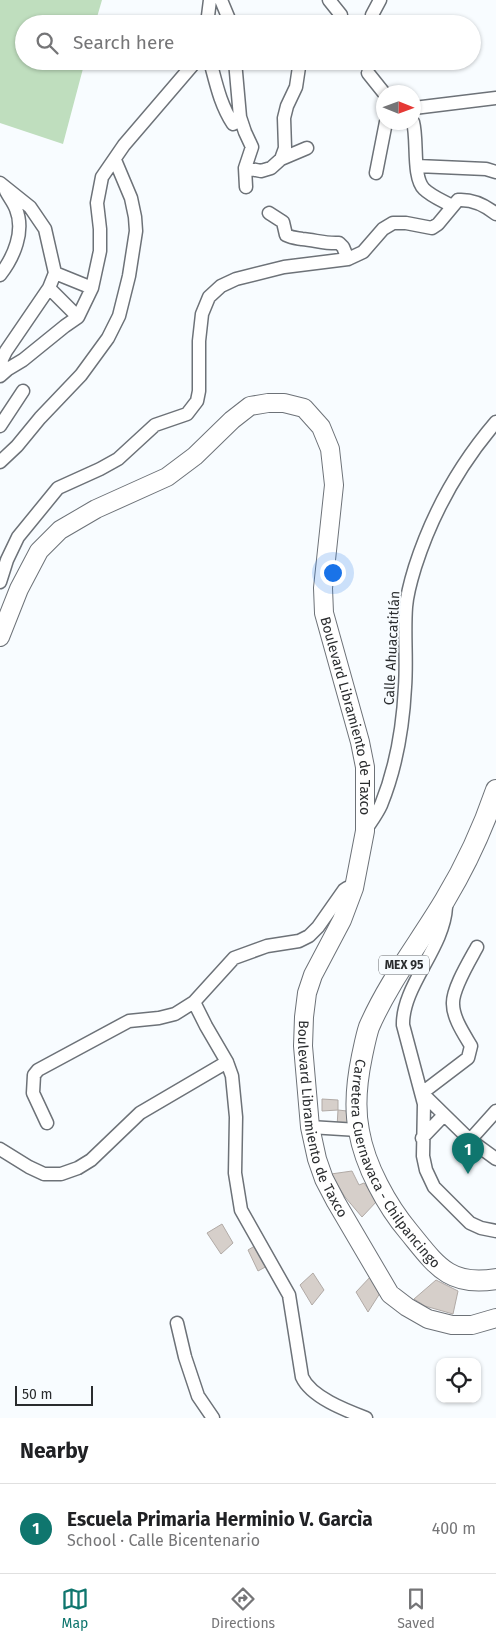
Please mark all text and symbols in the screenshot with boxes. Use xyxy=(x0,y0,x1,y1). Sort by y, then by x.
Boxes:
search box xyxy=(15,15,481,70)
icon: search xyxy=(33,29,61,57)
text: Search here xyxy=(73,31,174,54)
north arrow xyxy=(376,85,421,130)
your location xyxy=(320,560,346,586)
street label: Calle Ahuacatitlán xyxy=(381,590,403,706)
street label: Boulevard Libramiento de Taxco xyxy=(317,615,374,815)
road number: MEX 95 xyxy=(379,956,429,974)
street label: Boulevard Libramiento de Taxco xyxy=(294,1020,352,1220)
street label: Carretera Cuernavaca - Chilpancingo xyxy=(348,1058,444,1272)
pin: 1 xyxy=(452,1133,484,1174)
map controls xyxy=(436,1358,481,1403)
button: locate xyxy=(436,1358,481,1403)
scale bar xyxy=(15,1383,92,1406)
text: 50 m xyxy=(22,1386,53,1403)
text: Nearby xyxy=(20,1438,88,1464)
text: Escuela Primaria Herminio V. Garcìa xyxy=(67,1508,373,1531)
text: 1 xyxy=(32,1519,40,1538)
text: 400 m xyxy=(432,1519,476,1538)
text: School · Calle Bicentenario xyxy=(67,1531,260,1550)
tab: Map xyxy=(61,1585,89,1632)
tab: Directions xyxy=(211,1585,275,1632)
tab: Saved xyxy=(397,1585,435,1632)

